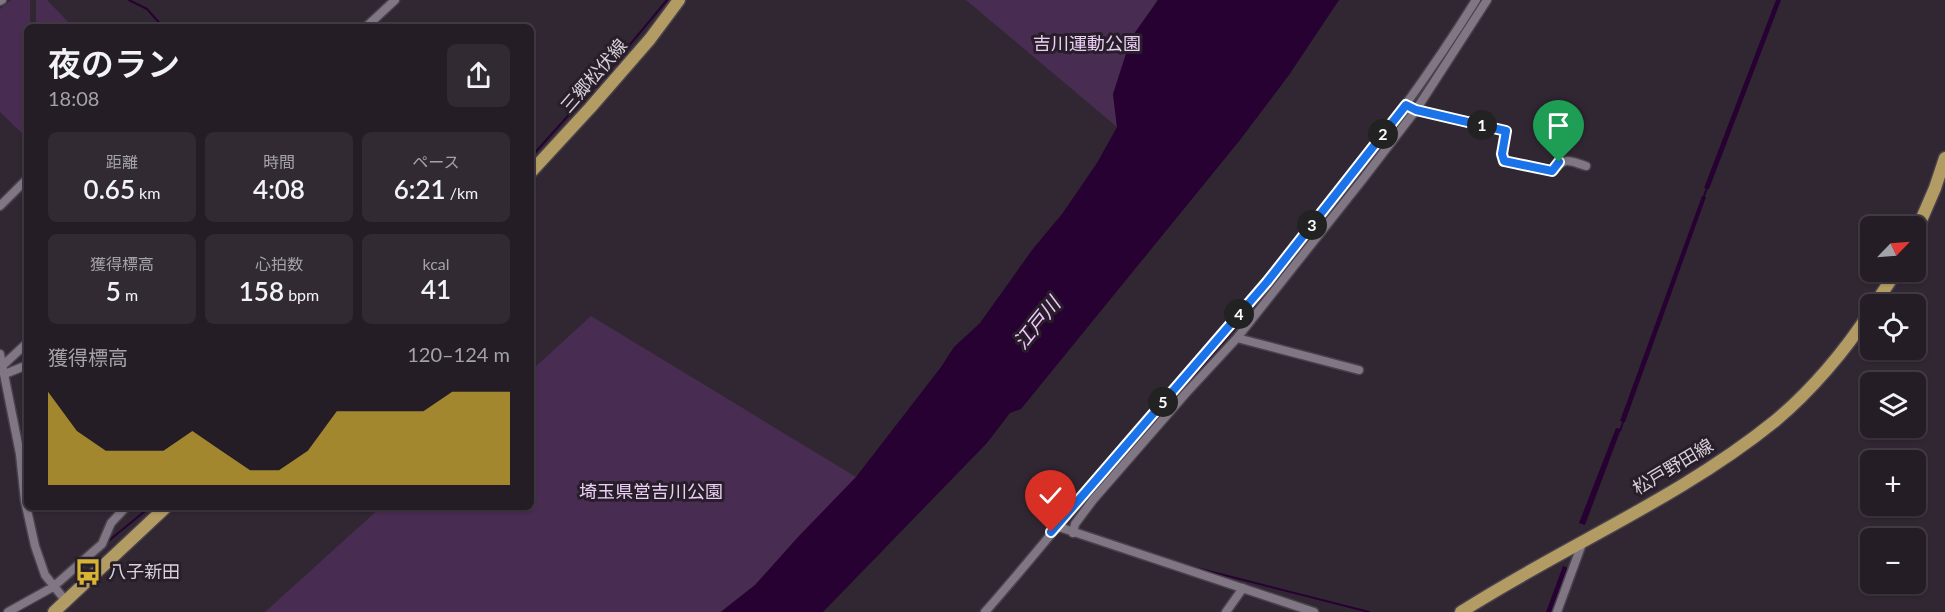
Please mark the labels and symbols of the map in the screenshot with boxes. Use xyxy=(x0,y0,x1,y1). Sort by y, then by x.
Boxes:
park label: 吉川運動公園 xyxy=(1033,32,1141,54)
street label: 三郷松伏線 xyxy=(555,34,631,117)
pin xyxy=(1533,100,1584,162)
pin: 1 xyxy=(1467,110,1497,140)
pin: 2 xyxy=(1368,119,1398,149)
pin: 3 xyxy=(1297,210,1327,240)
north arrow xyxy=(1860,216,1926,282)
water label: 江戸川 xyxy=(1008,290,1066,353)
pin: 4 xyxy=(1224,299,1254,329)
pin: 5 xyxy=(1148,387,1178,417)
street label: 松戸野田線 xyxy=(1628,434,1717,499)
pin xyxy=(1025,470,1076,532)
park label: 埼玉県営吉川公園 xyxy=(579,480,723,502)
bus stop icon: 八子新田 xyxy=(73,557,103,587)
place label: 八子新田 xyxy=(108,560,180,582)

